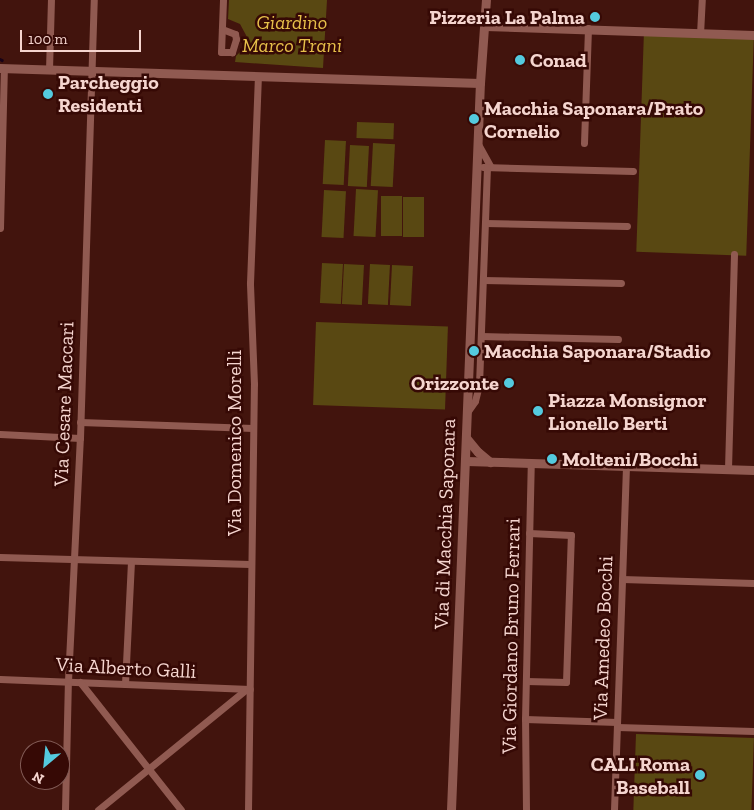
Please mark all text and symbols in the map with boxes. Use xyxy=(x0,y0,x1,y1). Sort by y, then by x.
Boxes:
place label: Pizzeria La Palma xyxy=(429,5,585,29)
park label: Giardino Marco Trani xyxy=(242,10,342,57)
marker: Pizzeria La Palma xyxy=(589,11,601,23)
scale bar xyxy=(22,20,144,52)
text: 100 m xyxy=(28,30,67,48)
place label: Conad xyxy=(530,48,587,72)
marker: Conad xyxy=(514,54,526,66)
place label: Parcheggio Residenti xyxy=(58,70,159,117)
marker: Parcheggio Residenti xyxy=(42,88,54,100)
place label: Macchia Saponara/Prato Cornelio xyxy=(484,96,703,143)
marker: Macchia Saponara/Prato Cornelio xyxy=(468,113,480,125)
street label: Via Cesare Maccari xyxy=(49,321,79,487)
place label: Macchia Saponara/Stadio xyxy=(484,339,711,363)
marker: Macchia Saponara/Stadio xyxy=(468,345,480,357)
street label: Via Domenico Morelli xyxy=(222,350,246,536)
place label: Orizzonte xyxy=(411,371,499,395)
marker: Orizzonte xyxy=(503,377,515,389)
place label: Piazza Monsignor Lionello Berti xyxy=(548,388,707,435)
marker: Piazza Monsignor Lionello Berti xyxy=(532,405,544,417)
street label: Via di Macchia Saponara xyxy=(429,418,461,630)
place label: Molteni/Bocchi xyxy=(562,447,698,471)
marker: Molteni/Bocchi xyxy=(546,453,558,465)
street label: Via Giordano Bruno Ferrari xyxy=(497,518,525,754)
street label: Via Amedeo Bocchi xyxy=(588,555,618,721)
street label: Via Alberto Galli xyxy=(55,652,197,684)
north arrow xyxy=(20,740,70,790)
place label: CALI Roma Baseball xyxy=(591,752,690,799)
text: N xyxy=(30,768,47,788)
marker: CALI Roma Baseball xyxy=(694,769,706,781)

